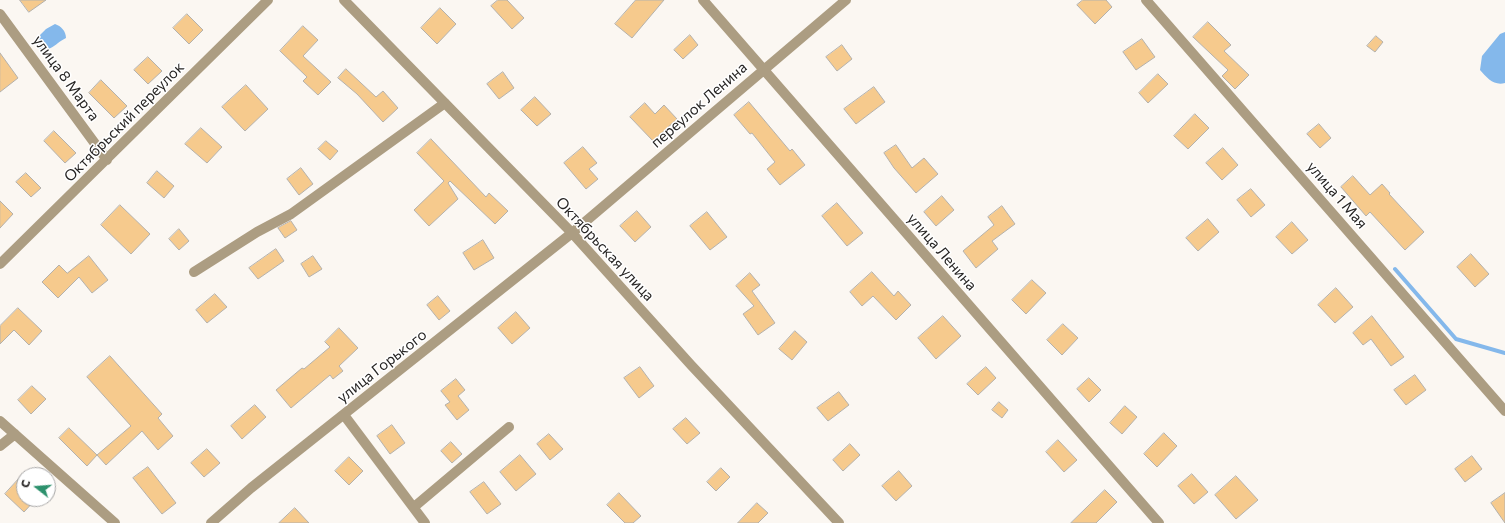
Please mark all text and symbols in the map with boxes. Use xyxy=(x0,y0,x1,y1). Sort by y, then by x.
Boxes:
street label: улица 8 Марта xyxy=(29,32,103,124)
street label: Октябрьский переулок xyxy=(60,58,188,186)
street label: переулок Ленина xyxy=(647,58,751,152)
street label: улица 1 Мая xyxy=(1303,158,1371,232)
street label: Октябрьская улица xyxy=(552,193,658,305)
street label: улица Ленина xyxy=(904,210,980,294)
street label: улица Горького xyxy=(334,325,430,407)
north arrow xyxy=(16,467,56,507)
text: С xyxy=(18,478,32,489)

